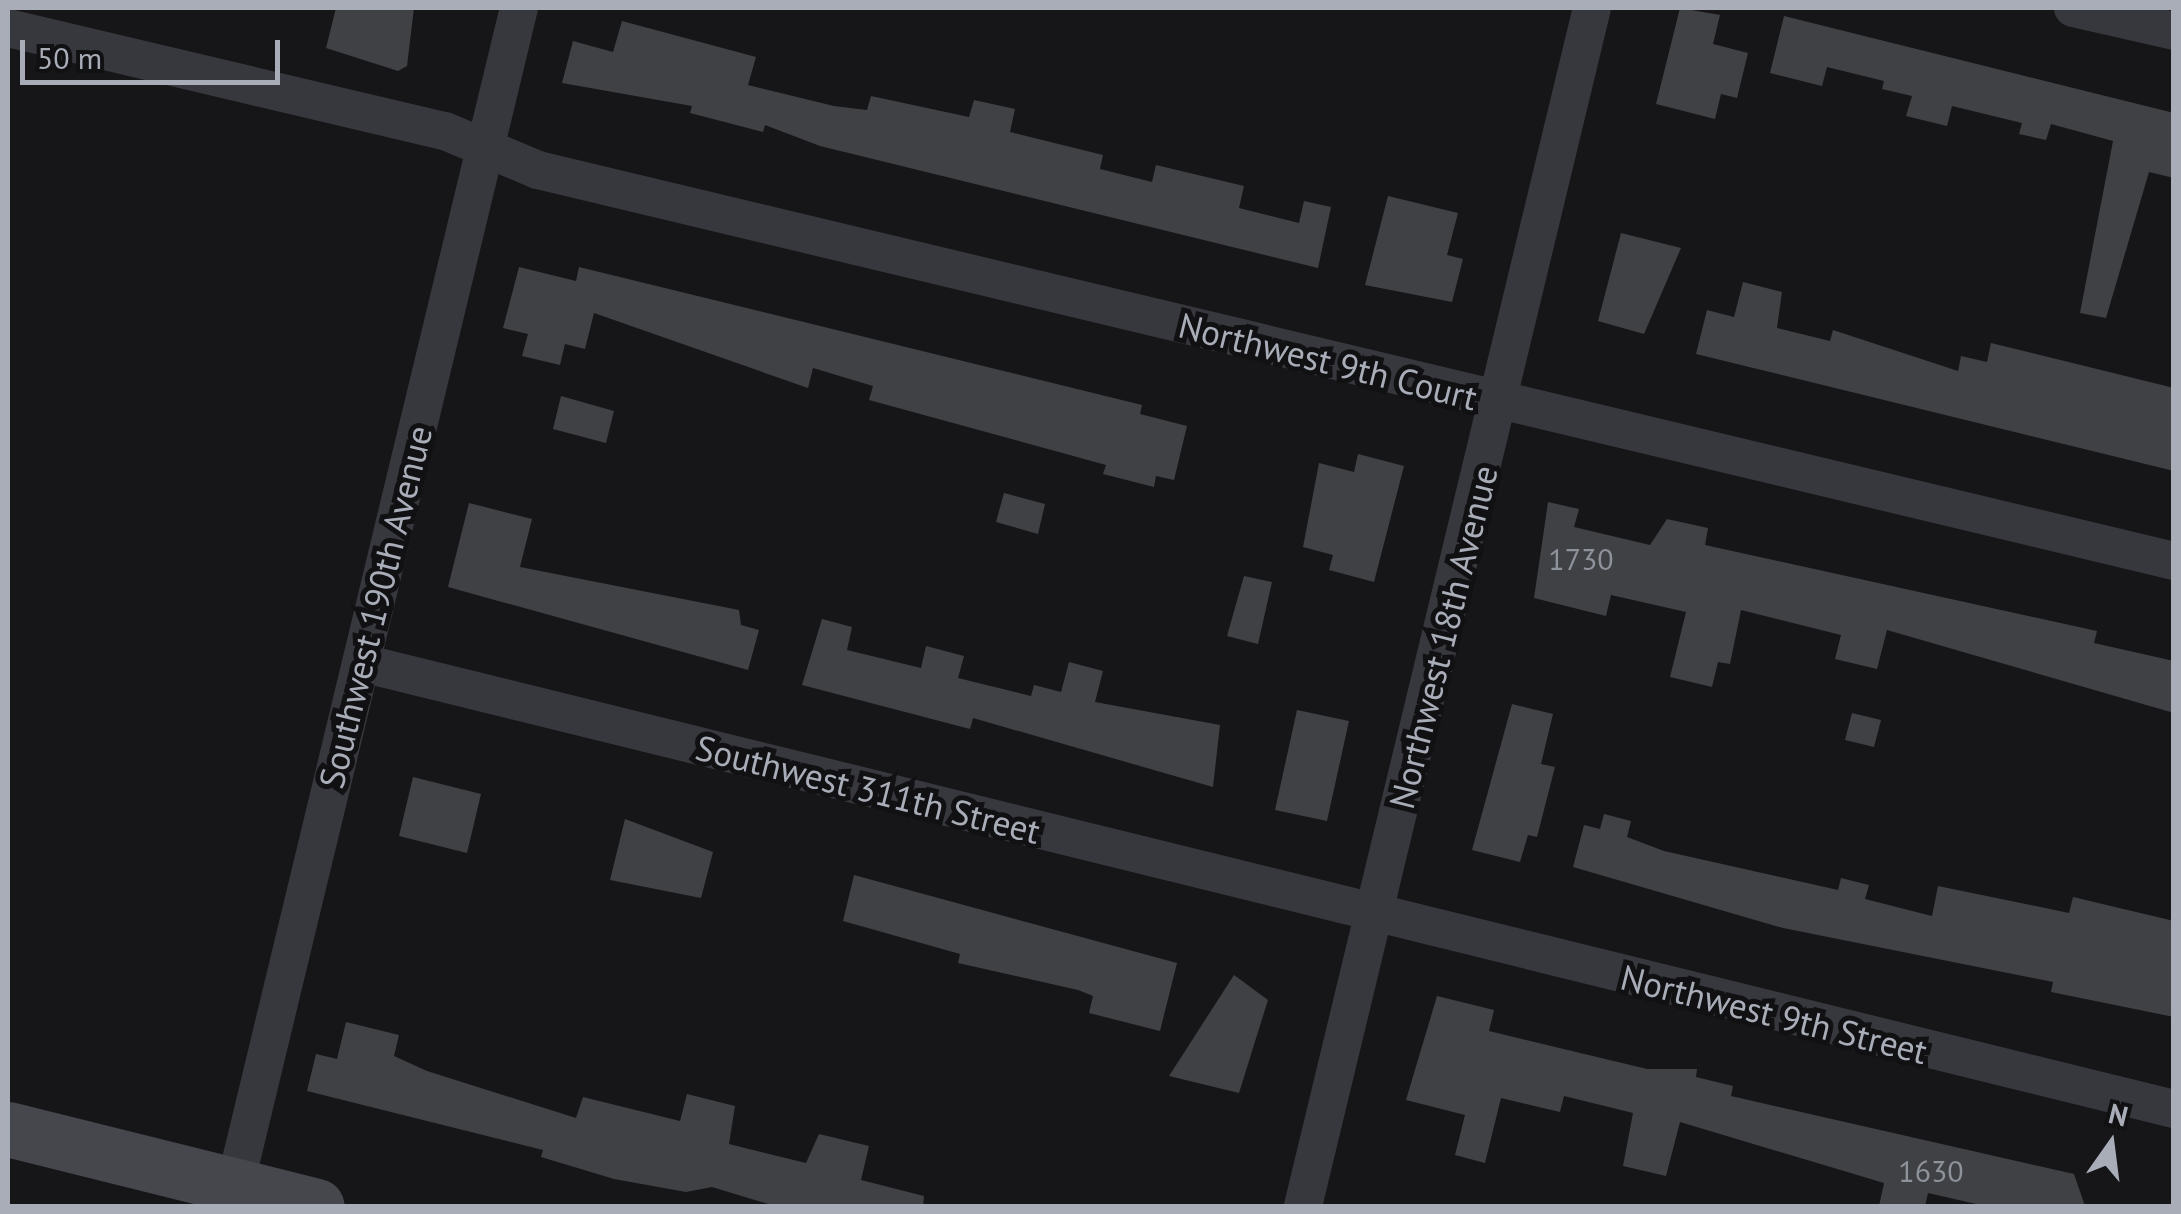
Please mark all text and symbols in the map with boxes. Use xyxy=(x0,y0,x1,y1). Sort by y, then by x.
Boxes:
scale bar xyxy=(25,20,285,82)
text: 50 m xyxy=(37,38,102,77)
street label: Northwest 9th Court xyxy=(1174,304,1482,418)
street label: Southwest 190th Avenue xyxy=(309,421,441,793)
street label: Northwest 18th Avenue xyxy=(1380,461,1506,813)
house number: 1730 xyxy=(1548,541,1614,577)
street label: Southwest 311th Street xyxy=(692,726,1044,852)
street label: Northwest 9th Street xyxy=(1617,956,1931,1072)
north arrow xyxy=(2061,1094,2161,1194)
text: N xyxy=(2105,1094,2132,1135)
house number: 1630 xyxy=(1898,1153,1964,1189)

